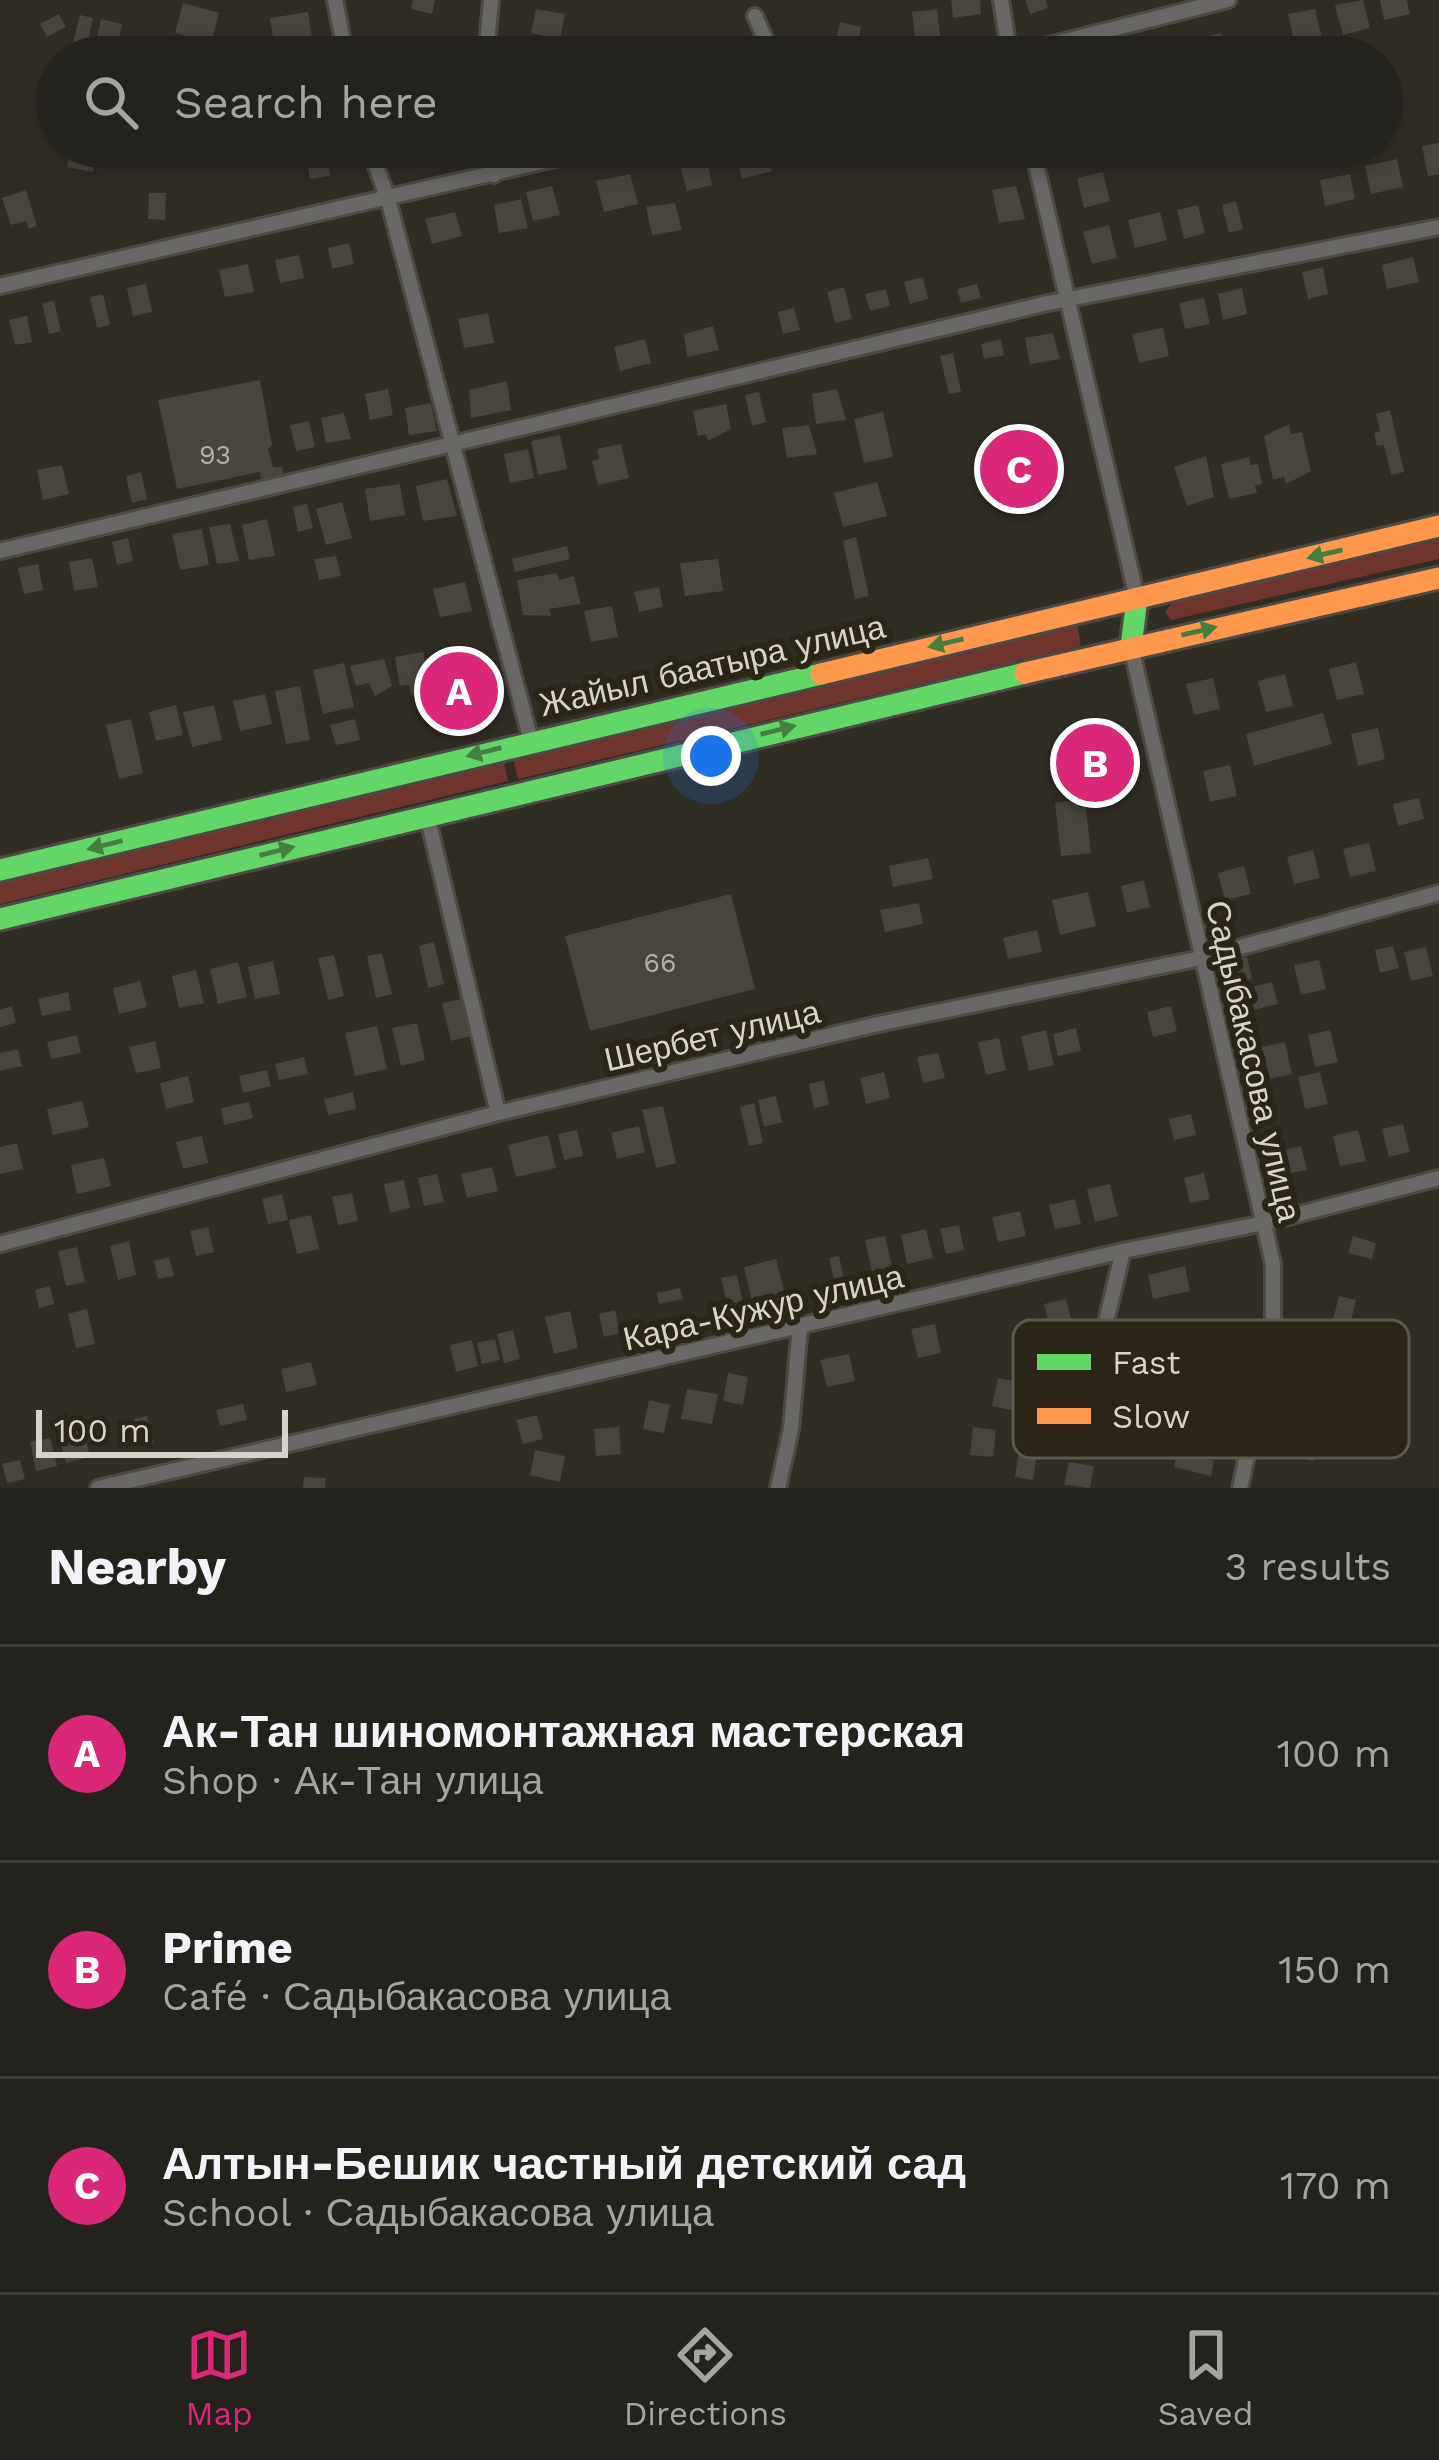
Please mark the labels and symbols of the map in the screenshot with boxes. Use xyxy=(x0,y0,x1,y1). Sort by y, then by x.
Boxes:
pin: C xyxy=(980,424,1058,514)
house number: 93 xyxy=(199,439,231,471)
one-way arrow xyxy=(1306,545,1344,564)
street label: Жайыл баатыра улица xyxy=(536,607,889,724)
one-way arrow xyxy=(1181,621,1219,640)
one-way arrow xyxy=(926,635,964,654)
pin: A xyxy=(420,646,498,736)
pin: B xyxy=(1056,718,1134,808)
one-way arrow xyxy=(760,720,797,739)
your location xyxy=(681,726,741,786)
one-way arrow xyxy=(466,743,503,762)
one-way arrow xyxy=(87,836,124,855)
one-way arrow xyxy=(259,841,296,860)
street label: Садыбакасова улица xyxy=(1198,897,1310,1226)
house number: 66 xyxy=(644,947,676,979)
street label: Шербет улица xyxy=(601,992,824,1079)
street label: Кара-Кужур улица xyxy=(619,1256,908,1359)
legend xyxy=(1013,1320,1409,1458)
text: Fast xyxy=(1112,1343,1181,1382)
text: Slow xyxy=(1112,1397,1190,1436)
scale bar xyxy=(36,1404,288,1457)

